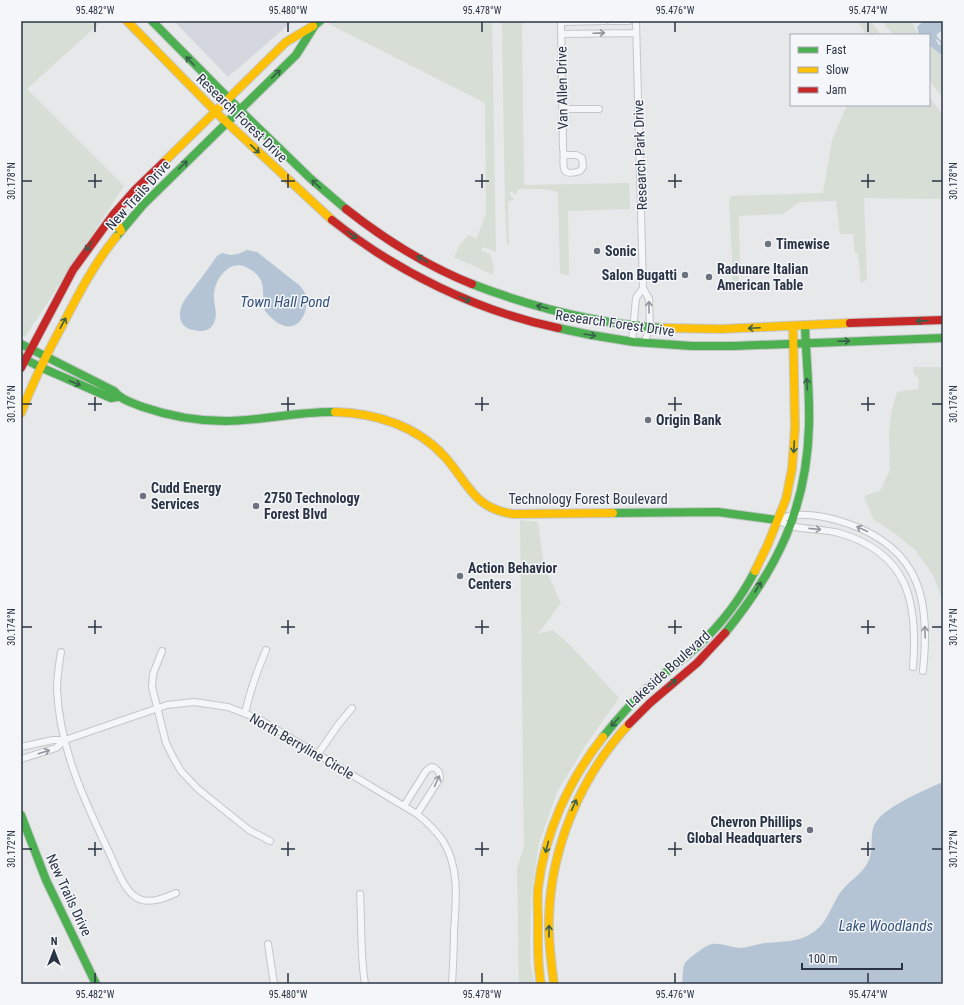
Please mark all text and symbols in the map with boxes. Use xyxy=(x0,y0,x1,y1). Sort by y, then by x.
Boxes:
text: 95.482°W xyxy=(76,5,115,16)
text: 95.480°W xyxy=(269,5,308,16)
text: 95.478°W xyxy=(463,5,502,16)
text: 95.476°W xyxy=(656,5,695,16)
text: 95.474°W xyxy=(849,5,888,16)
one-way arrow xyxy=(592,29,605,37)
legend xyxy=(790,34,930,106)
text: Fast xyxy=(826,43,847,57)
street label: Van Allen Drive xyxy=(553,46,571,130)
one-way arrow xyxy=(185,56,195,66)
text: Slow xyxy=(826,63,849,77)
one-way arrow xyxy=(271,69,281,79)
street label: Research Forest Drive xyxy=(193,70,291,166)
text: Jam xyxy=(826,83,847,97)
street label: Research Park Drive xyxy=(630,99,650,210)
one-way arrow xyxy=(250,144,260,154)
street label: New Trails Drive xyxy=(102,156,174,233)
one-way arrow xyxy=(178,160,188,170)
text: 30.178°N xyxy=(6,162,17,200)
text: 30.178°N xyxy=(948,162,959,200)
one-way arrow xyxy=(311,179,321,189)
one-way arrow xyxy=(347,231,358,239)
place label: Timewise xyxy=(776,236,830,252)
marker: Timewise xyxy=(763,239,773,249)
one-way arrow xyxy=(85,240,94,251)
place label: Sonic xyxy=(605,243,637,259)
marker: Sonic xyxy=(592,246,602,256)
one-way arrow xyxy=(416,255,428,263)
place label: Radunare Italian American Table xyxy=(717,261,808,293)
place label: Salon Bugatti xyxy=(602,267,677,283)
marker: Salon Bugatti xyxy=(680,270,690,280)
marker: Radunare Italian American Table xyxy=(704,272,714,282)
water label: Town Hall Pond xyxy=(240,293,331,311)
one-way arrow xyxy=(459,296,471,303)
one-way arrow xyxy=(645,301,653,314)
one-way arrow xyxy=(536,303,549,311)
street label: Research Forest Drive xyxy=(554,307,676,339)
one-way arrow xyxy=(60,317,67,329)
one-way arrow xyxy=(916,317,929,325)
one-way arrow xyxy=(748,324,761,331)
one-way arrow xyxy=(583,331,596,339)
one-way arrow xyxy=(837,338,850,345)
one-way arrow xyxy=(804,378,811,391)
one-way arrow xyxy=(69,380,81,387)
text: 30.176°N xyxy=(6,385,17,423)
text: 30.176°N xyxy=(948,385,959,423)
place label: Origin Bank xyxy=(656,412,722,428)
marker: Origin Bank xyxy=(643,415,653,425)
one-way arrow xyxy=(791,440,798,453)
place label: Cudd Energy Services xyxy=(151,480,222,512)
place label: 2750 Technology Forest Blvd xyxy=(264,490,361,522)
marker: Cudd Energy Services xyxy=(138,491,148,501)
street label: Technology Forest Boulevard xyxy=(508,491,668,507)
marker: 2750 Technology Forest Blvd xyxy=(251,501,261,511)
one-way arrow xyxy=(808,525,821,533)
one-way arrow xyxy=(856,525,868,532)
place label: Action Behavior Centers xyxy=(468,560,557,592)
marker: Action Behavior Centers xyxy=(455,571,465,581)
one-way arrow xyxy=(754,582,762,593)
text: 30.174°N xyxy=(6,608,17,646)
text: 30.174°N xyxy=(948,608,959,646)
one-way arrow xyxy=(922,626,929,639)
street label: Lakeside Boulevard xyxy=(623,627,713,711)
one-way arrow xyxy=(667,679,678,688)
street label: North Berryline Circle xyxy=(247,710,357,783)
one-way arrow xyxy=(610,716,619,727)
one-way arrow xyxy=(37,748,50,755)
one-way arrow xyxy=(433,775,441,787)
one-way arrow xyxy=(571,799,578,811)
place label: Chevron Phillips Global Headquarters xyxy=(687,814,802,846)
marker: Chevron Phillips Global Headquarters xyxy=(805,825,815,835)
text: 30.172°N xyxy=(6,830,17,868)
text: 30.172°N xyxy=(948,830,959,868)
one-way arrow xyxy=(543,840,551,853)
street label: New Trails Drive xyxy=(43,851,95,939)
water label: Lake Woodlands xyxy=(839,917,934,935)
one-way arrow xyxy=(545,925,553,938)
north arrow xyxy=(34,931,74,971)
text: N xyxy=(51,935,58,948)
scale bar xyxy=(802,945,902,971)
text: 100 m xyxy=(808,952,838,966)
text: 95.482°W xyxy=(76,989,115,1000)
text: 95.480°W xyxy=(269,989,308,1000)
text: 95.478°W xyxy=(463,989,502,1000)
text: 95.476°W xyxy=(656,989,695,1000)
text: 95.474°W xyxy=(849,989,888,1000)

